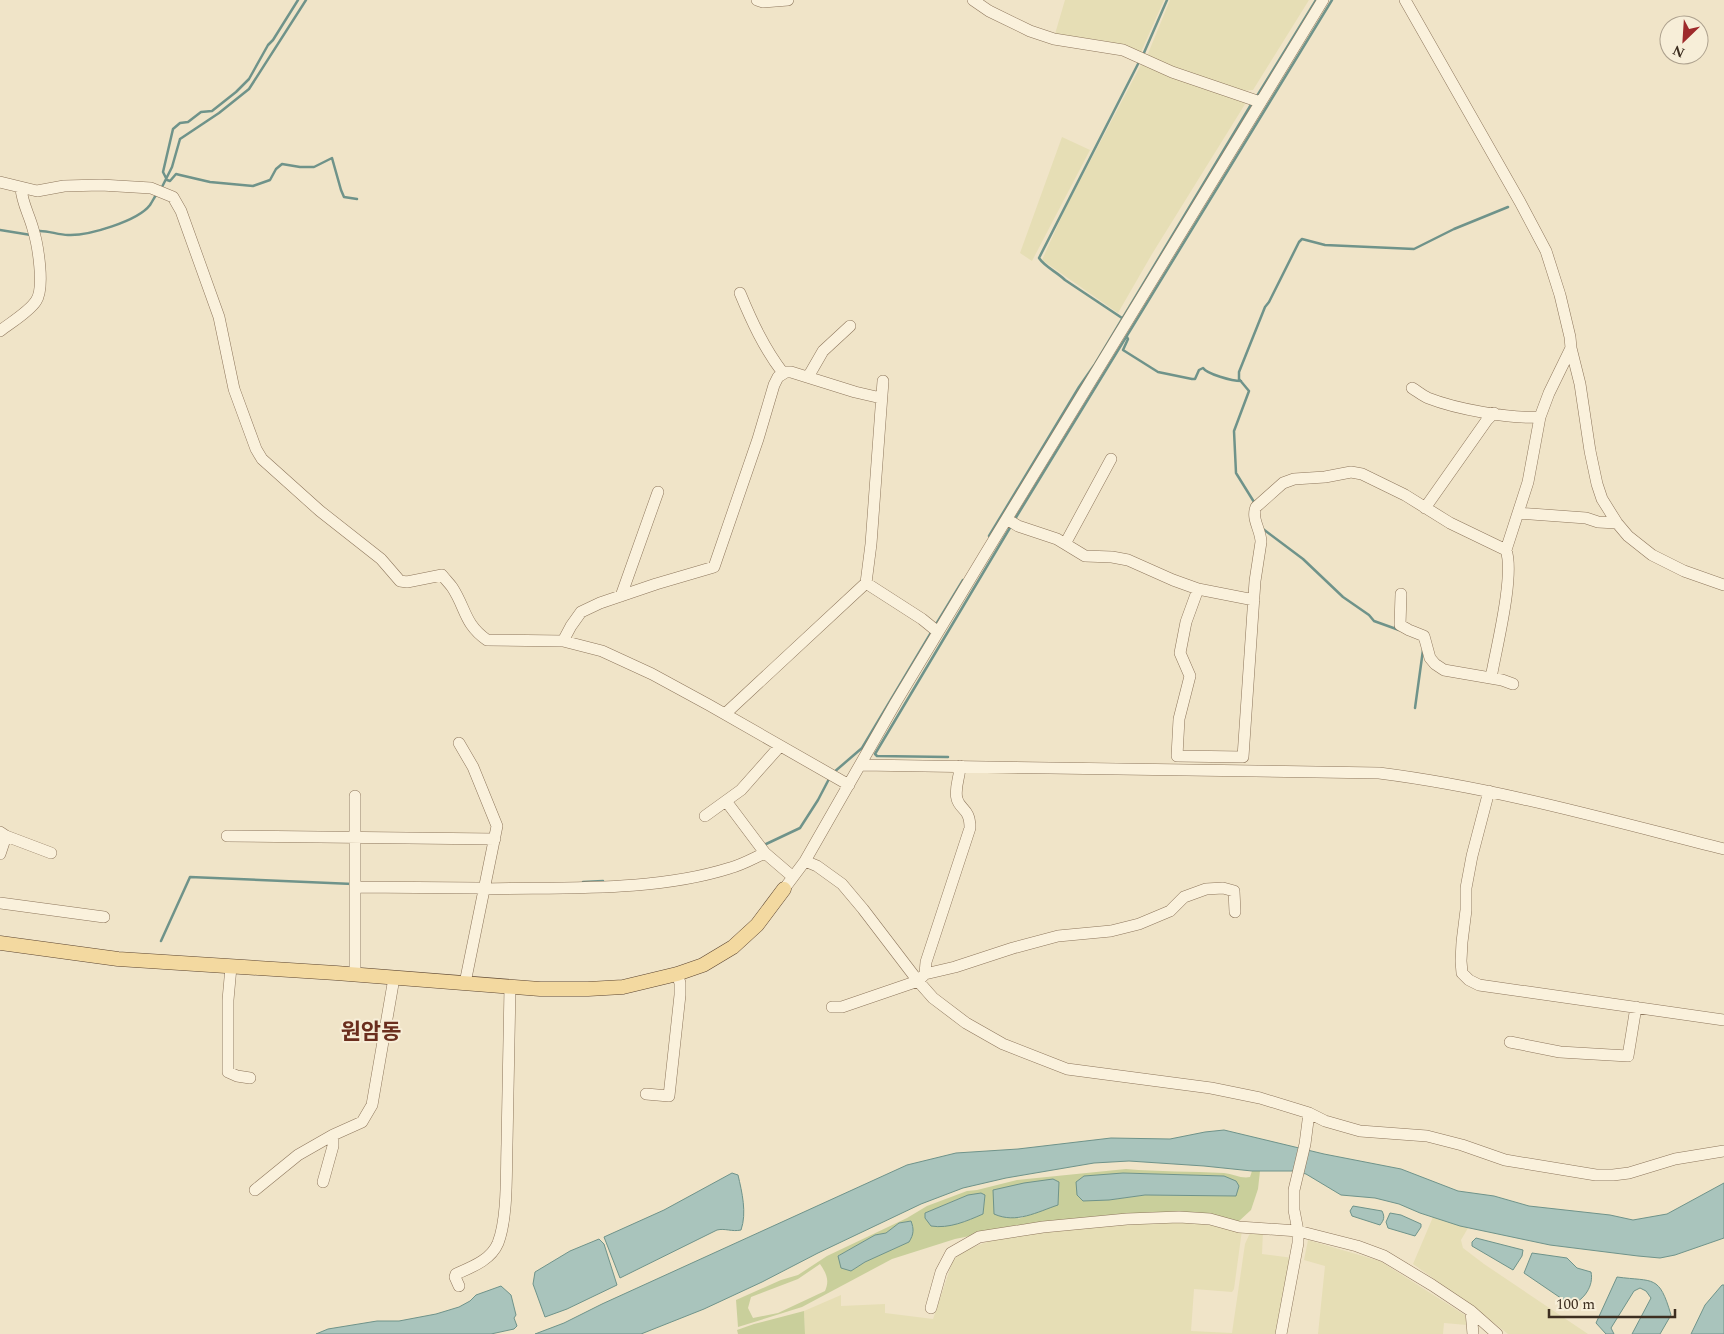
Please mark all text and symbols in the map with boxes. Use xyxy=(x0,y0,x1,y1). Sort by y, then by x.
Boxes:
north arrow xyxy=(1659,15,1709,65)
text: N xyxy=(1669,39,1688,63)
district label: 원암동 xyxy=(341,1016,401,1049)
scale bar xyxy=(1549,1286,1675,1318)
text: 100 m xyxy=(1556,1293,1595,1316)

